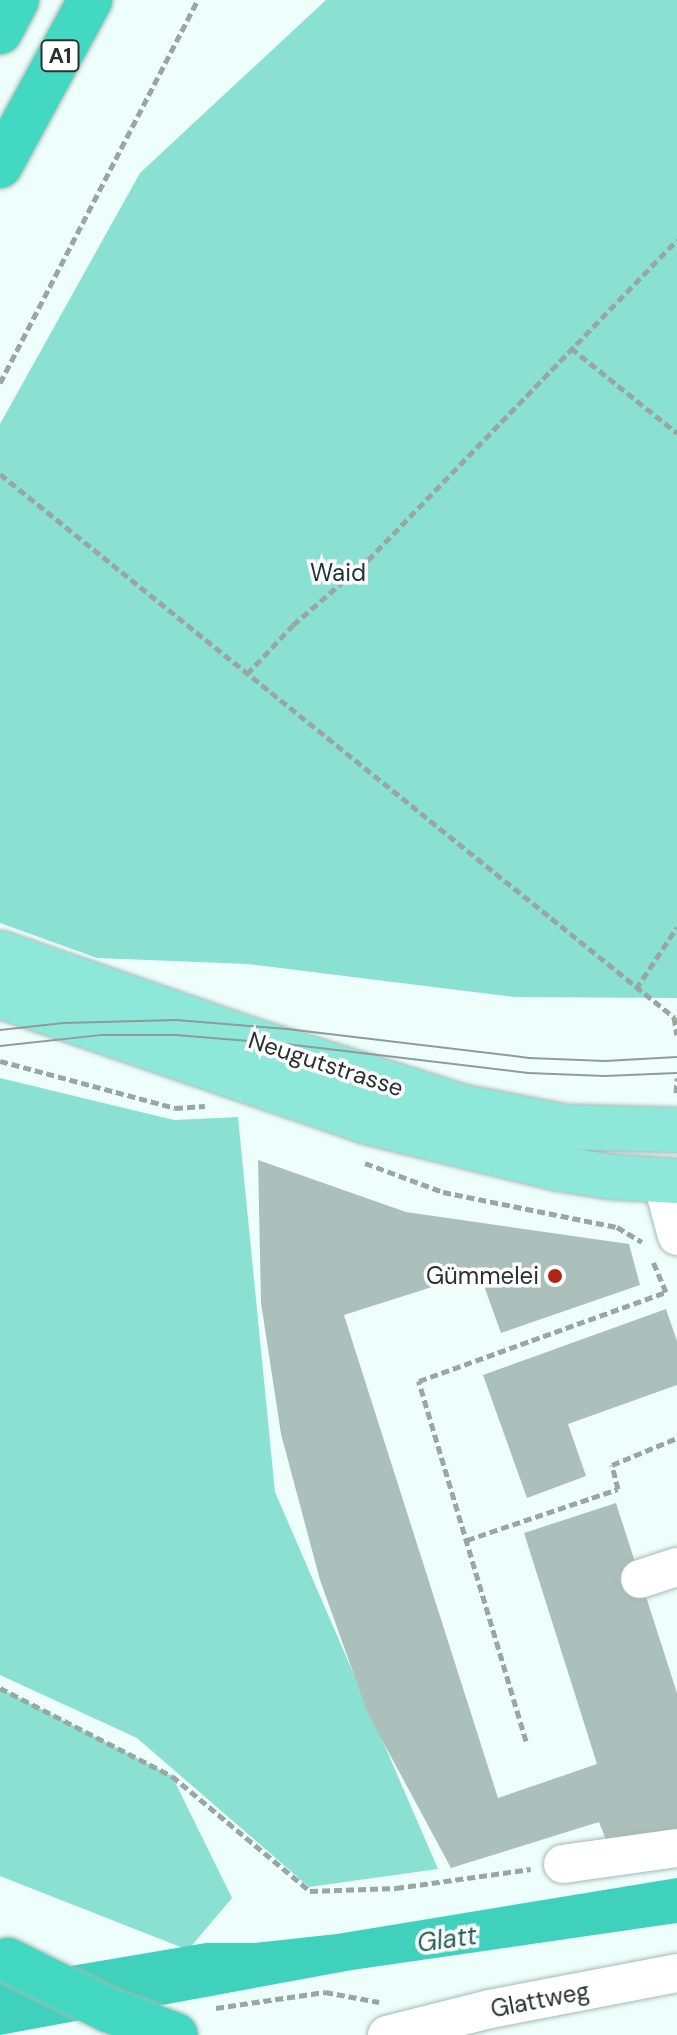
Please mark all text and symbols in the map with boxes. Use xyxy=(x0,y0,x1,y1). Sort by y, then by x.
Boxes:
road number: A1 xyxy=(40,38,80,74)
park label: Waid xyxy=(310,559,366,587)
street label: Neugutstrasse xyxy=(245,1025,407,1103)
place label: Gümmelei xyxy=(426,1262,539,1290)
marker: Gümmelei xyxy=(546,1267,564,1285)
water label: Glatt xyxy=(415,1920,479,1960)
street label: Glattweg xyxy=(488,1976,592,2024)

